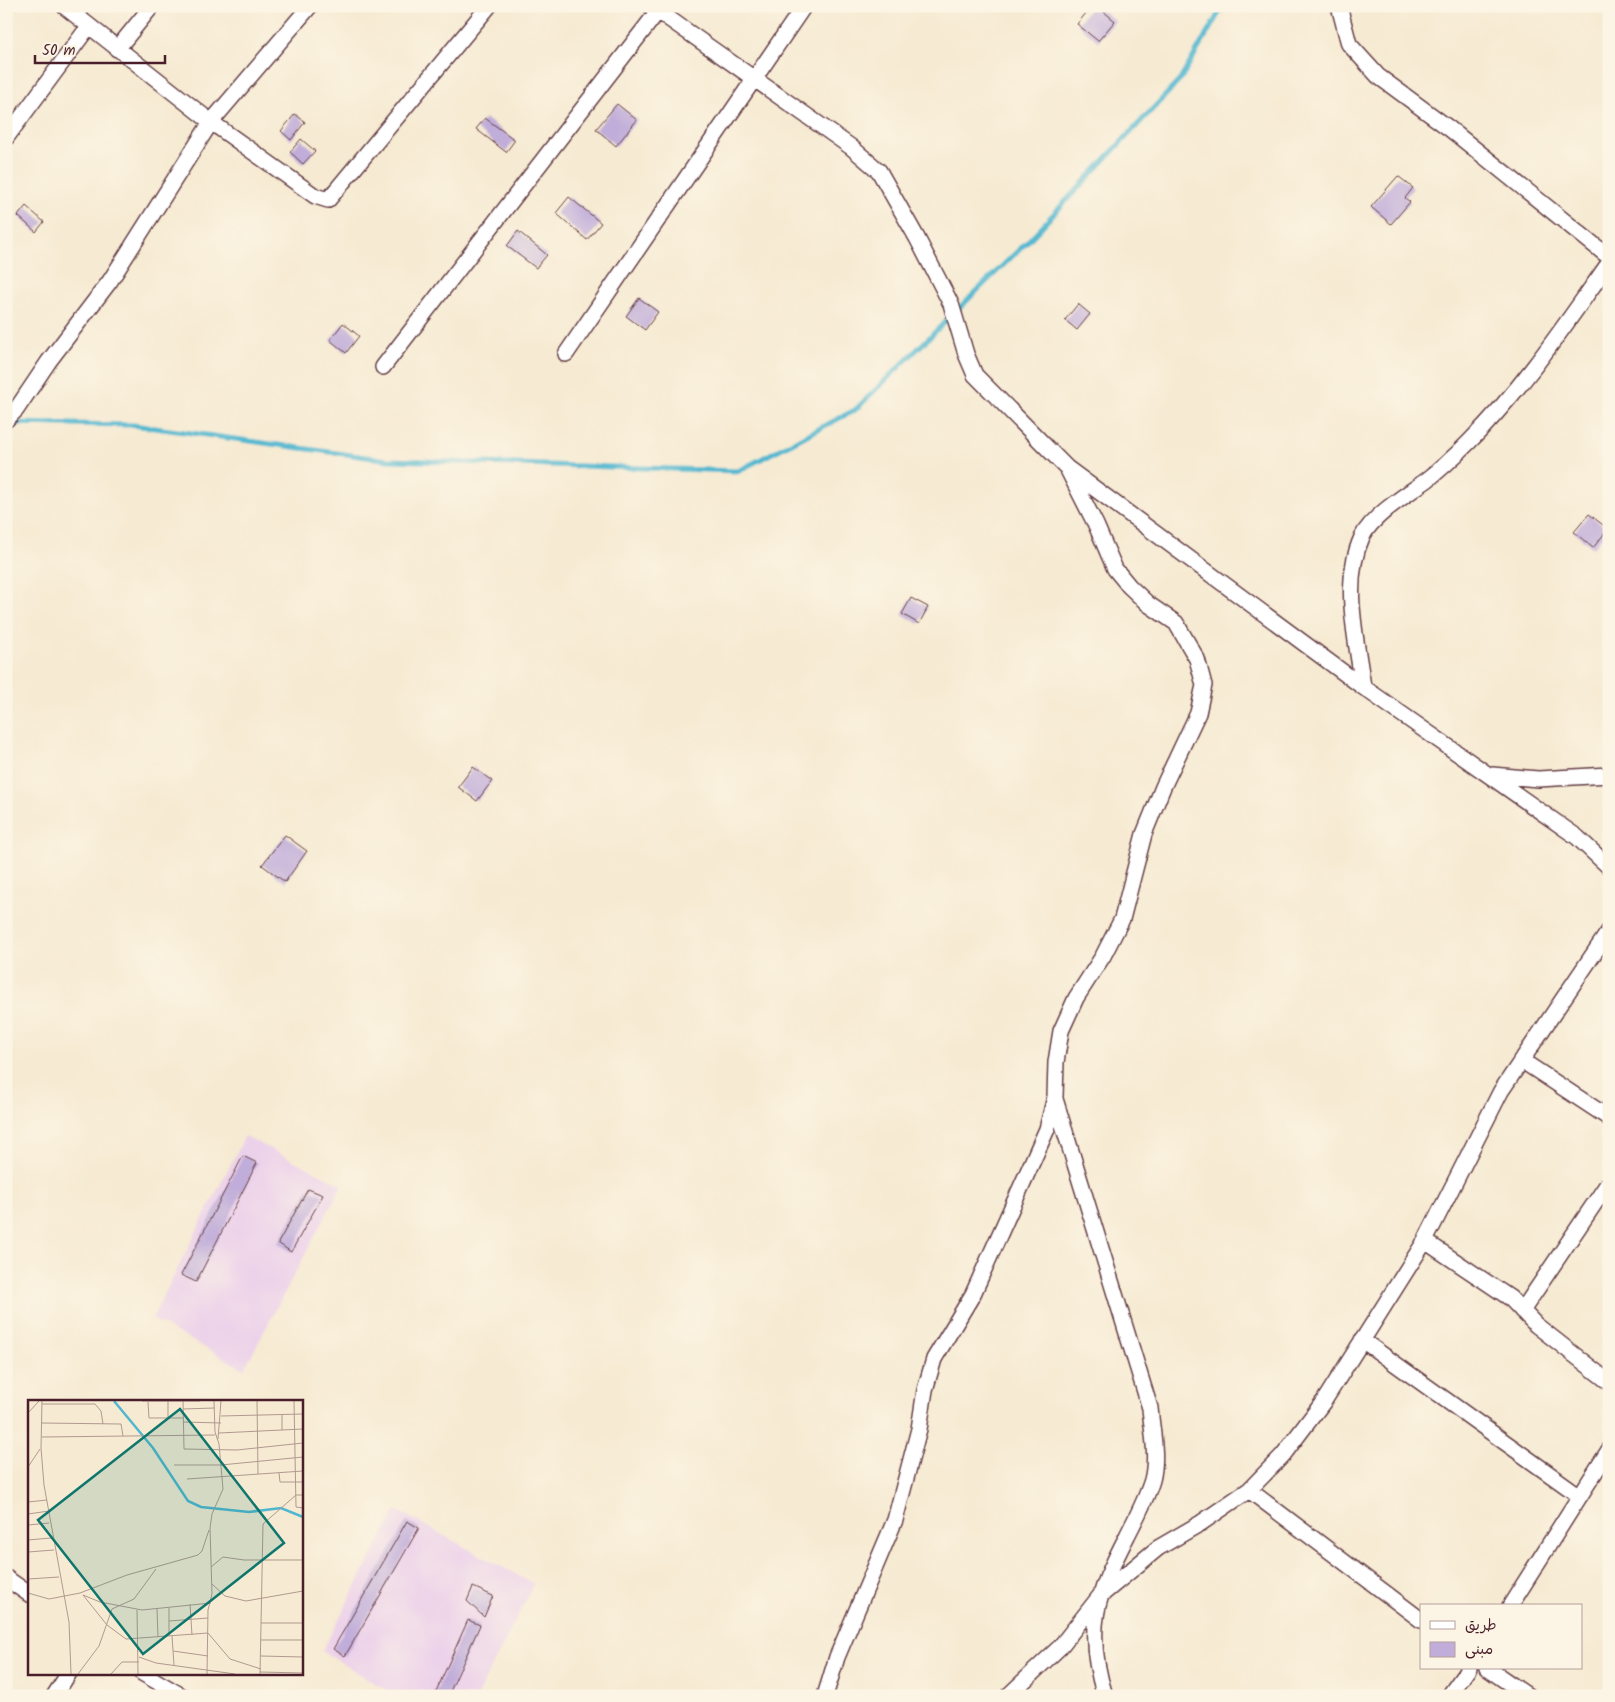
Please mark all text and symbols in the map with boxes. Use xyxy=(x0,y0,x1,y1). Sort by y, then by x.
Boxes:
scale bar xyxy=(35,32,165,64)
text: 50 m xyxy=(42,39,76,63)
inset map xyxy=(28,1400,302,1674)
legend xyxy=(1420,1604,1582,1670)
text: طريق xyxy=(1465,1614,1497,1638)
text: مبنى xyxy=(1465,1638,1493,1662)

